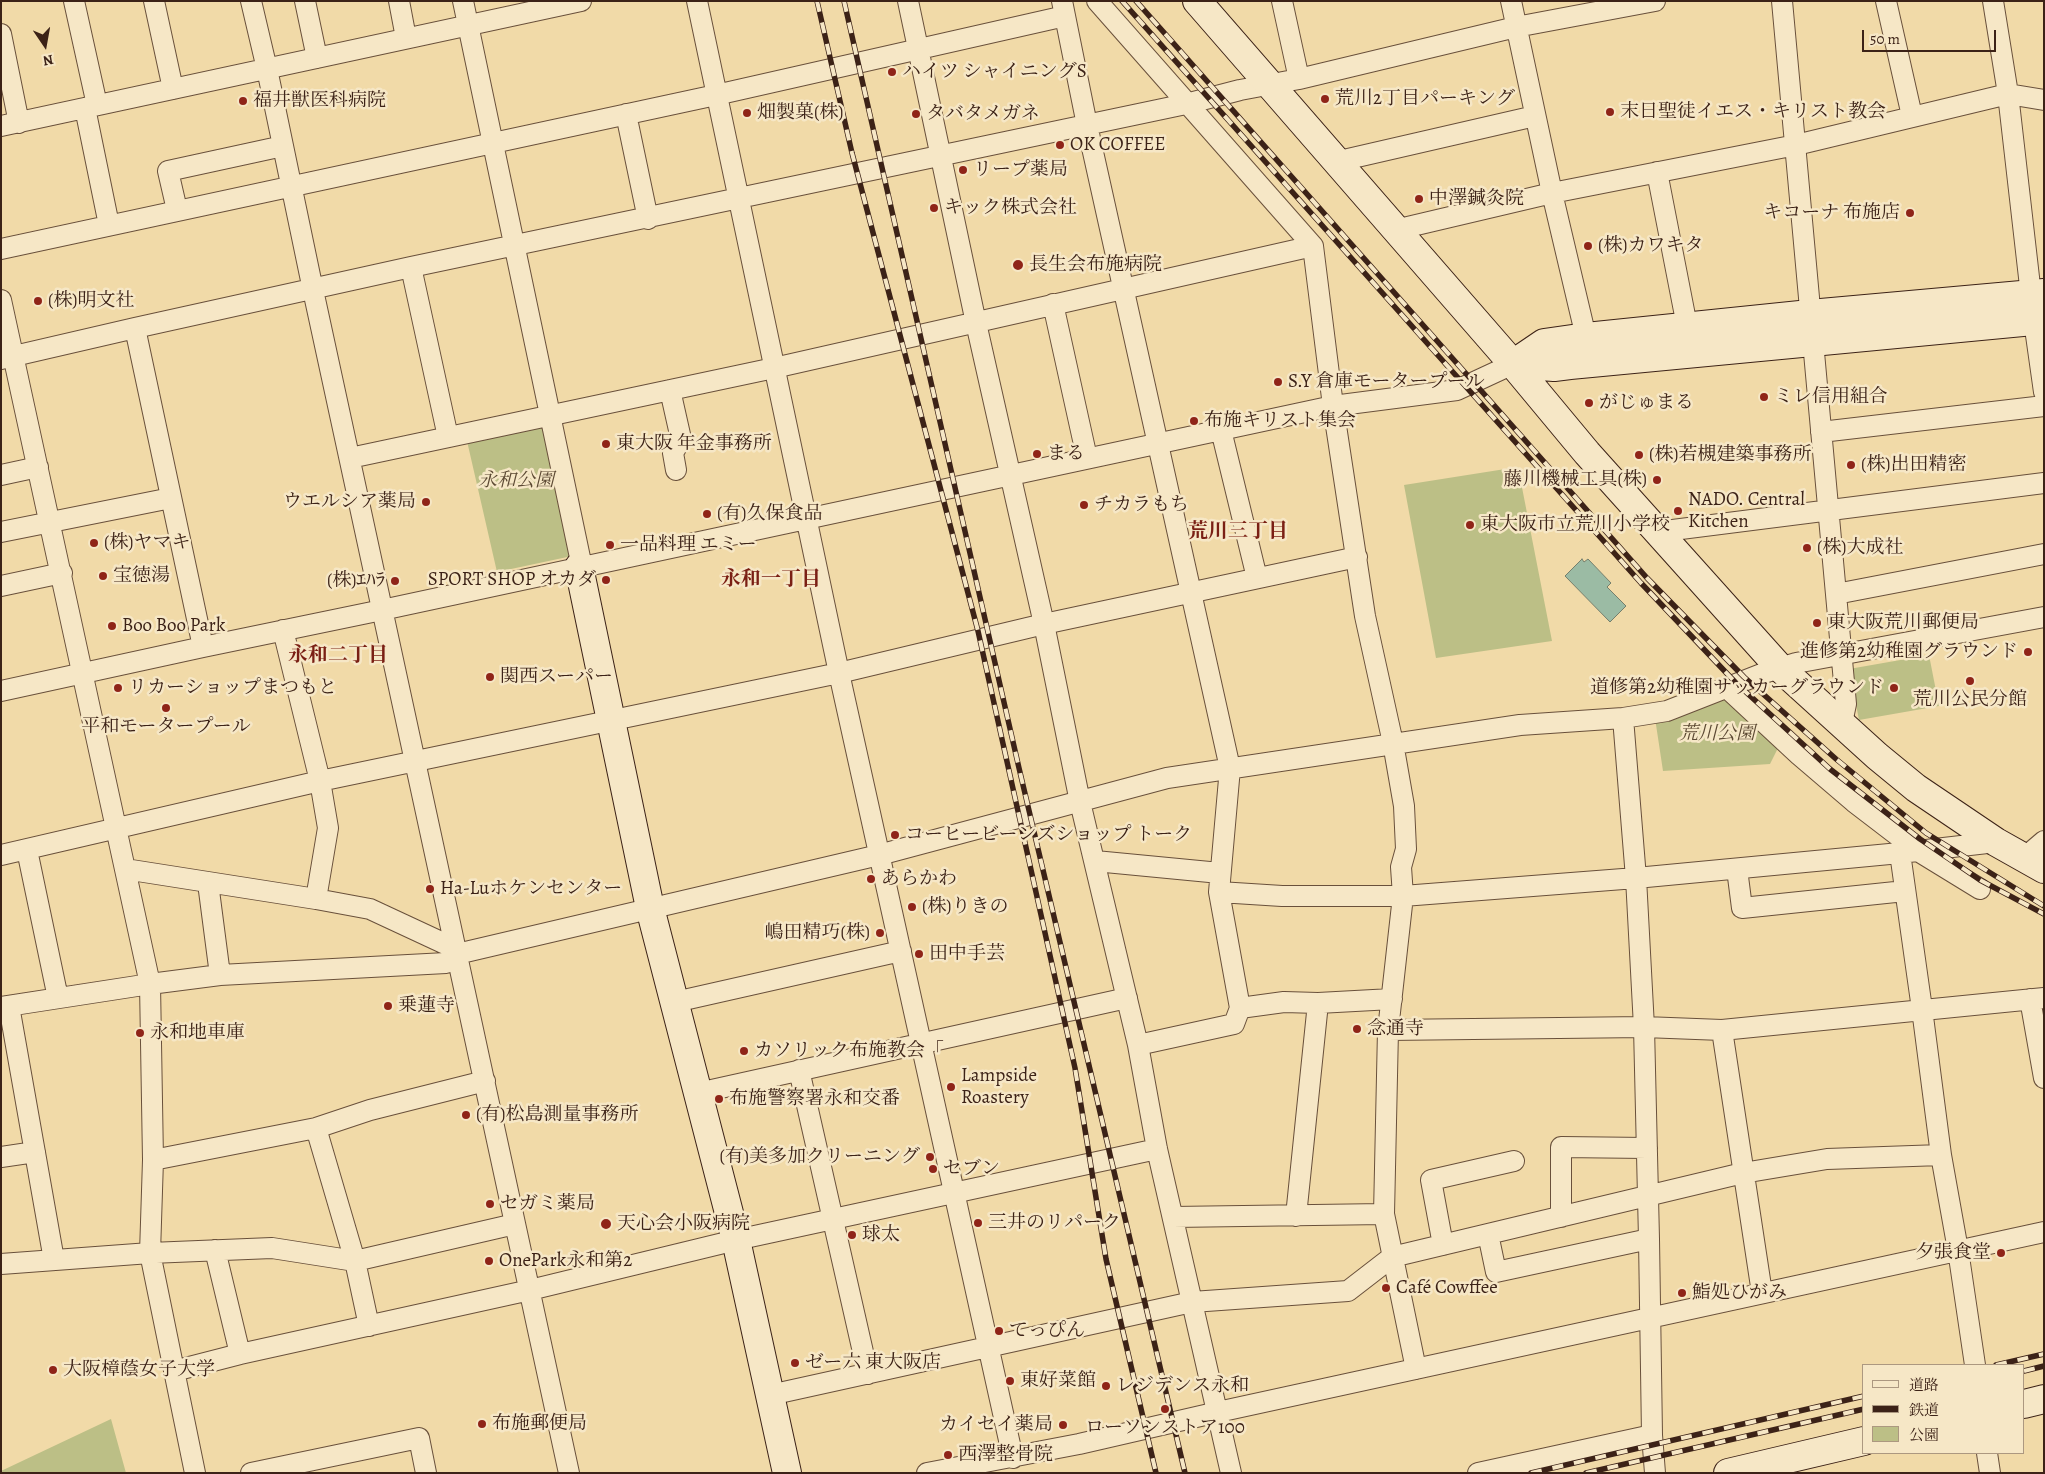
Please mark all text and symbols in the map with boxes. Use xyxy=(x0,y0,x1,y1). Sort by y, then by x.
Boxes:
north arrow xyxy=(20,20,70,70)
scale bar xyxy=(1865,20,1999,52)
text: 50 m xyxy=(1870,29,1900,49)
text: N xyxy=(41,50,55,71)
place label: ハイツ シャイニングS xyxy=(902,61,1087,83)
marker: ハイツ シャイニングS xyxy=(886,66,898,78)
place label: 荒川2丁目パーキング xyxy=(1335,88,1515,110)
place label: 福井獣医科病院 xyxy=(253,90,386,112)
marker: 荒川2丁目パーキング xyxy=(1319,93,1331,105)
marker: 福井獣医科病院 xyxy=(237,95,249,107)
place label: 末日聖徒イエス・キリスト教会 xyxy=(1620,101,1886,123)
place label: 畑製菓(株) xyxy=(757,102,843,124)
place label: タバタメガネ xyxy=(926,103,1040,125)
marker: 末日聖徒イエス・キリスト教会 xyxy=(1604,106,1616,118)
marker: 畑製菓(株) xyxy=(741,107,753,119)
marker: タバタメガネ xyxy=(910,108,922,120)
place label: OK COFFEE xyxy=(1070,134,1166,156)
marker: OK COFFEE xyxy=(1054,139,1066,151)
place label: リープ薬局 xyxy=(973,159,1068,181)
marker: リープ薬局 xyxy=(957,164,969,176)
place label: 中澤鍼灸院 xyxy=(1429,188,1524,210)
marker: 中澤鍼灸院 xyxy=(1413,193,1425,205)
place label: キック株式会社 xyxy=(944,197,1077,219)
marker: キック株式会社 xyxy=(928,202,940,214)
place label: キコーナ 布施店 xyxy=(1763,202,1900,224)
marker: キコーナ 布施店 xyxy=(1904,207,1916,219)
place label: (株)カワキタ xyxy=(1598,235,1703,257)
marker: (株)カワキタ xyxy=(1582,240,1594,252)
place label: 長生会布施病院 xyxy=(1029,254,1162,276)
marker: 長生会布施病院 xyxy=(1011,258,1025,272)
place label: (株)明文社 xyxy=(48,290,134,312)
marker: (株)明文社 xyxy=(32,295,44,307)
place label: S.Y 倉庫モータープール xyxy=(1288,371,1485,393)
marker: S.Y 倉庫モータープール xyxy=(1272,376,1284,388)
place label: ミレ信用組合 xyxy=(1774,386,1888,408)
marker: ミレ信用組合 xyxy=(1758,391,1770,403)
place label: がじゅまる xyxy=(1599,392,1694,414)
marker: がじゅまる xyxy=(1583,397,1595,409)
place label: 布施キリスト集会 xyxy=(1204,410,1356,432)
marker: 布施キリスト集会 xyxy=(1188,415,1200,427)
place label: 東大阪 年金事務所 xyxy=(616,433,772,455)
marker: 東大阪 年金事務所 xyxy=(600,438,612,450)
place label: まる xyxy=(1047,443,1085,465)
place label: (株)若槻建築事務所 xyxy=(1649,444,1811,466)
marker: まる xyxy=(1031,448,1043,460)
marker: (株)若槻建築事務所 xyxy=(1633,449,1645,461)
place label: (株)出田精密 xyxy=(1861,454,1966,476)
marker: (株)出田精密 xyxy=(1845,459,1857,471)
place label: 藤川機械工具(株) xyxy=(1504,469,1647,491)
park label: 永和公園 xyxy=(478,470,554,492)
marker: 藤川機械工具(株) xyxy=(1651,474,1663,486)
place label: NADO. Central Kitchen xyxy=(1688,489,1805,533)
place label: ウエルシア薬局 xyxy=(283,491,416,513)
place label: チカラもち xyxy=(1094,494,1189,516)
marker: ウエルシア薬局 xyxy=(420,496,432,508)
marker: チカラもち xyxy=(1078,499,1090,511)
place label: (有)久保食品 xyxy=(717,503,822,525)
marker: NADO. Central Kitchen xyxy=(1672,505,1684,517)
marker: (有)久保食品 xyxy=(701,508,713,520)
place label: 東大阪市立荒川小学校 xyxy=(1480,514,1670,536)
marker: 東大阪市立荒川小学校 xyxy=(1464,519,1476,531)
district label: 荒川三丁目 xyxy=(1188,520,1288,544)
place label: (株)ヤマキ xyxy=(104,532,190,554)
place label: 一品料理 エミー xyxy=(620,534,757,556)
marker: (株)ヤマキ xyxy=(88,537,100,549)
place label: (株)大成社 xyxy=(1817,537,1903,559)
marker: 一品料理 エミー xyxy=(604,539,616,551)
marker: (株)大成社 xyxy=(1801,542,1813,554)
place label: 宝徳湯 xyxy=(113,565,170,587)
district label: 永和一丁目 xyxy=(721,568,821,592)
place label: SPORT SHOP オカダ xyxy=(428,569,596,591)
marker: 宝徳湯 xyxy=(97,570,109,582)
place label: (株)ｴﾊﾗ xyxy=(327,570,385,592)
marker: SPORT SHOP オカダ xyxy=(600,574,612,586)
marker: (株)ｴﾊﾗ xyxy=(389,575,401,587)
place label: 東大阪荒川郵便局 xyxy=(1827,612,1979,634)
place label: Boo Boo Park xyxy=(122,615,225,637)
marker: 東大阪荒川郵便局 xyxy=(1811,617,1823,629)
marker: Boo Boo Park xyxy=(106,620,118,632)
place label: 進修第2幼稚園グラウンド xyxy=(1800,641,2018,663)
district label: 永和二丁目 xyxy=(288,644,388,668)
marker: 進修第2幼稚園グラウンド xyxy=(2022,646,2034,658)
place label: 関西スーパー xyxy=(500,666,613,688)
marker: 関西スーパー xyxy=(484,671,496,683)
marker: 荒川公民分館 xyxy=(1964,675,1976,687)
place label: リカーショップまつもと xyxy=(128,677,337,699)
place label: 道修第2幼稚園サッカーグラウンド xyxy=(1590,677,1884,699)
marker: リカーショップまつもと xyxy=(112,682,124,694)
marker: 道修第2幼稚園サッカーグラウンド xyxy=(1888,682,1900,694)
place label: 荒川公民分館 xyxy=(1913,689,2027,711)
marker: 平和モータープール xyxy=(160,702,172,714)
place label: 平和モータープール xyxy=(81,716,251,738)
park label: 荒川公園 xyxy=(1679,723,1755,745)
place label: コーヒービーンズショップ トーク xyxy=(905,824,1192,846)
marker: コーヒービーンズショップ トーク xyxy=(889,829,901,841)
place label: あらかわ xyxy=(881,868,957,890)
marker: あらかわ xyxy=(865,873,877,885)
place label: Ha-Luホケンセンター xyxy=(440,878,622,900)
marker: Ha-Luホケンセンター xyxy=(424,883,436,895)
place label: (株)りきの xyxy=(922,896,1008,918)
marker: (株)りきの xyxy=(906,901,918,913)
place label: 嶋田精巧(株) xyxy=(765,922,870,944)
marker: 嶋田精巧(株) xyxy=(874,927,886,939)
place label: 田中手芸 xyxy=(929,943,1005,965)
marker: 田中手芸 xyxy=(913,948,925,960)
place label: 乗蓮寺 xyxy=(398,995,455,1017)
marker: 乗蓮寺 xyxy=(382,1000,394,1012)
place label: 念通寺 xyxy=(1367,1018,1424,1040)
place label: 永和地車庫 xyxy=(150,1022,245,1044)
marker: 念通寺 xyxy=(1351,1023,1363,1035)
marker: 永和地車庫 xyxy=(134,1027,146,1039)
place label: カソリック布施教会「 xyxy=(754,1040,944,1062)
marker: カソリック布施教会「 xyxy=(738,1045,750,1057)
place label: Lampside Roastery xyxy=(961,1065,1037,1109)
marker: Lampside Roastery xyxy=(945,1081,957,1093)
place label: 布施警察署永和交番 xyxy=(729,1088,900,1110)
marker: 布施警察署永和交番 xyxy=(713,1093,725,1105)
place label: (有)松島測量事務所 xyxy=(476,1104,638,1126)
marker: (有)松島測量事務所 xyxy=(460,1109,472,1121)
place label: (有)美多加クリーニング xyxy=(720,1146,920,1168)
marker: (有)美多加クリーニング xyxy=(924,1151,936,1163)
place label: セブン xyxy=(943,1158,1000,1180)
marker: セブン xyxy=(927,1163,939,1175)
place label: セガミ薬局 xyxy=(500,1193,595,1215)
marker: セガミ薬局 xyxy=(484,1198,496,1210)
place label: 三井のリパーク xyxy=(988,1212,1121,1234)
place label: 天心会小阪病院 xyxy=(617,1213,750,1235)
marker: 天心会小阪病院 xyxy=(599,1217,613,1231)
marker: 三井のリパーク xyxy=(972,1217,984,1229)
place label: 球太 xyxy=(862,1224,900,1246)
marker: 球太 xyxy=(846,1229,858,1241)
place label: 夕張食堂 xyxy=(1915,1242,1991,1264)
marker: 夕張食堂 xyxy=(1995,1247,2007,1259)
place label: OnePark永和第2 xyxy=(499,1250,632,1272)
marker: OnePark永和第2 xyxy=(483,1255,495,1267)
place label: Café Cowffee xyxy=(1396,1277,1498,1299)
marker: Café Cowffee xyxy=(1380,1282,1392,1294)
place label: 鮨処ひがみ xyxy=(1692,1282,1787,1304)
marker: 鮨処ひがみ xyxy=(1676,1287,1688,1299)
place label: てっぴん xyxy=(1009,1320,1085,1342)
marker: てっぴん xyxy=(993,1325,1005,1337)
place label: ゼー六 東大阪店 xyxy=(805,1352,941,1374)
marker: ゼー六 東大阪店 xyxy=(789,1357,801,1369)
place label: 大阪樟蔭女子大学 xyxy=(63,1359,215,1381)
marker: 大阪樟蔭女子大学 xyxy=(47,1364,59,1376)
legend xyxy=(1862,1364,2025,1454)
place label: 東好菜館 xyxy=(1020,1370,1096,1392)
marker: 東好菜館 xyxy=(1004,1375,1016,1387)
place label: レジデンス永和 xyxy=(1116,1375,1249,1397)
text: 道路 xyxy=(1909,1375,1939,1395)
marker: レジデンス永和 xyxy=(1100,1380,1112,1392)
text: 鉄道 xyxy=(1909,1400,1939,1420)
marker: ローソンストア100 xyxy=(1159,1403,1171,1415)
place label: 布施郵便局 xyxy=(492,1413,587,1435)
place label: カイセイ薬局 xyxy=(939,1414,1053,1436)
place label: ローソンストア100 xyxy=(1085,1417,1245,1439)
marker: 布施郵便局 xyxy=(476,1418,488,1430)
marker: カイセイ薬局 xyxy=(1057,1419,1069,1431)
text: 公園 xyxy=(1909,1425,1939,1445)
place label: 西澤整骨院 xyxy=(958,1444,1053,1466)
marker: 西澤整骨院 xyxy=(942,1449,954,1461)

